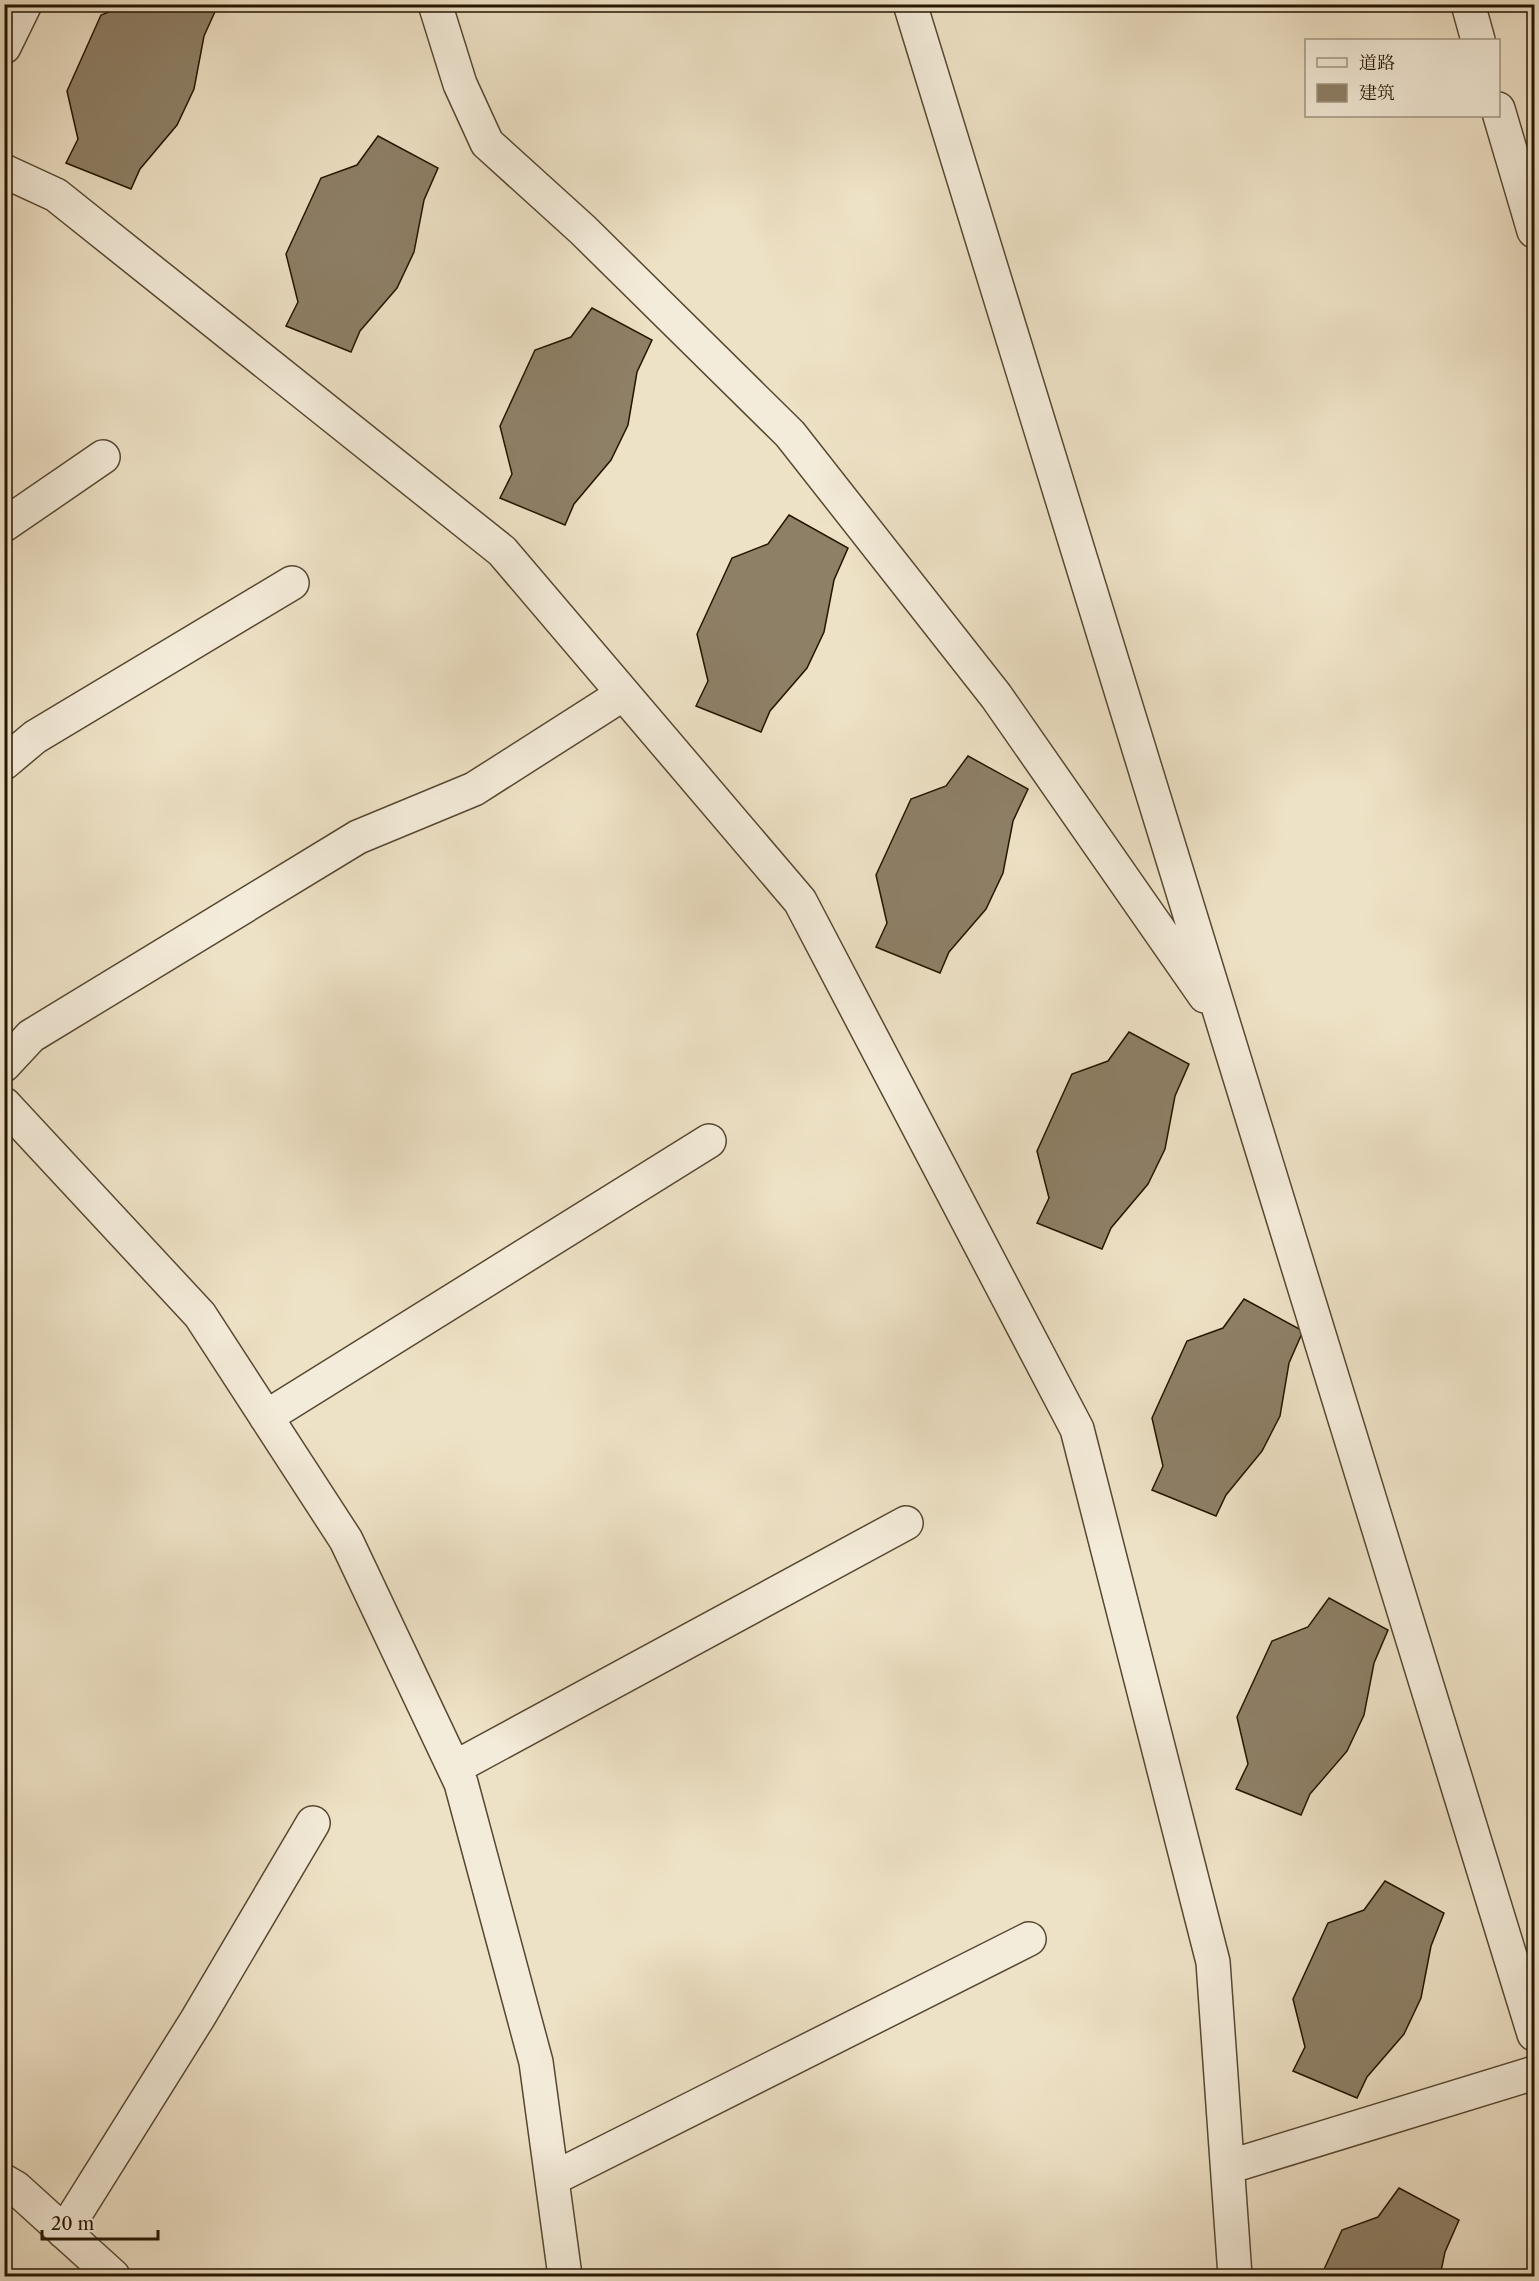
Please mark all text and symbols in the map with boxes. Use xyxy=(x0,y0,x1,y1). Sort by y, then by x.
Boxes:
legend xyxy=(1305,39,1500,117)
text: 道路 xyxy=(1359,52,1395,74)
text: 建筑 xyxy=(1359,82,1395,104)
scale bar xyxy=(42,2203,158,2241)
text: 20 m xyxy=(51,2213,95,2235)

